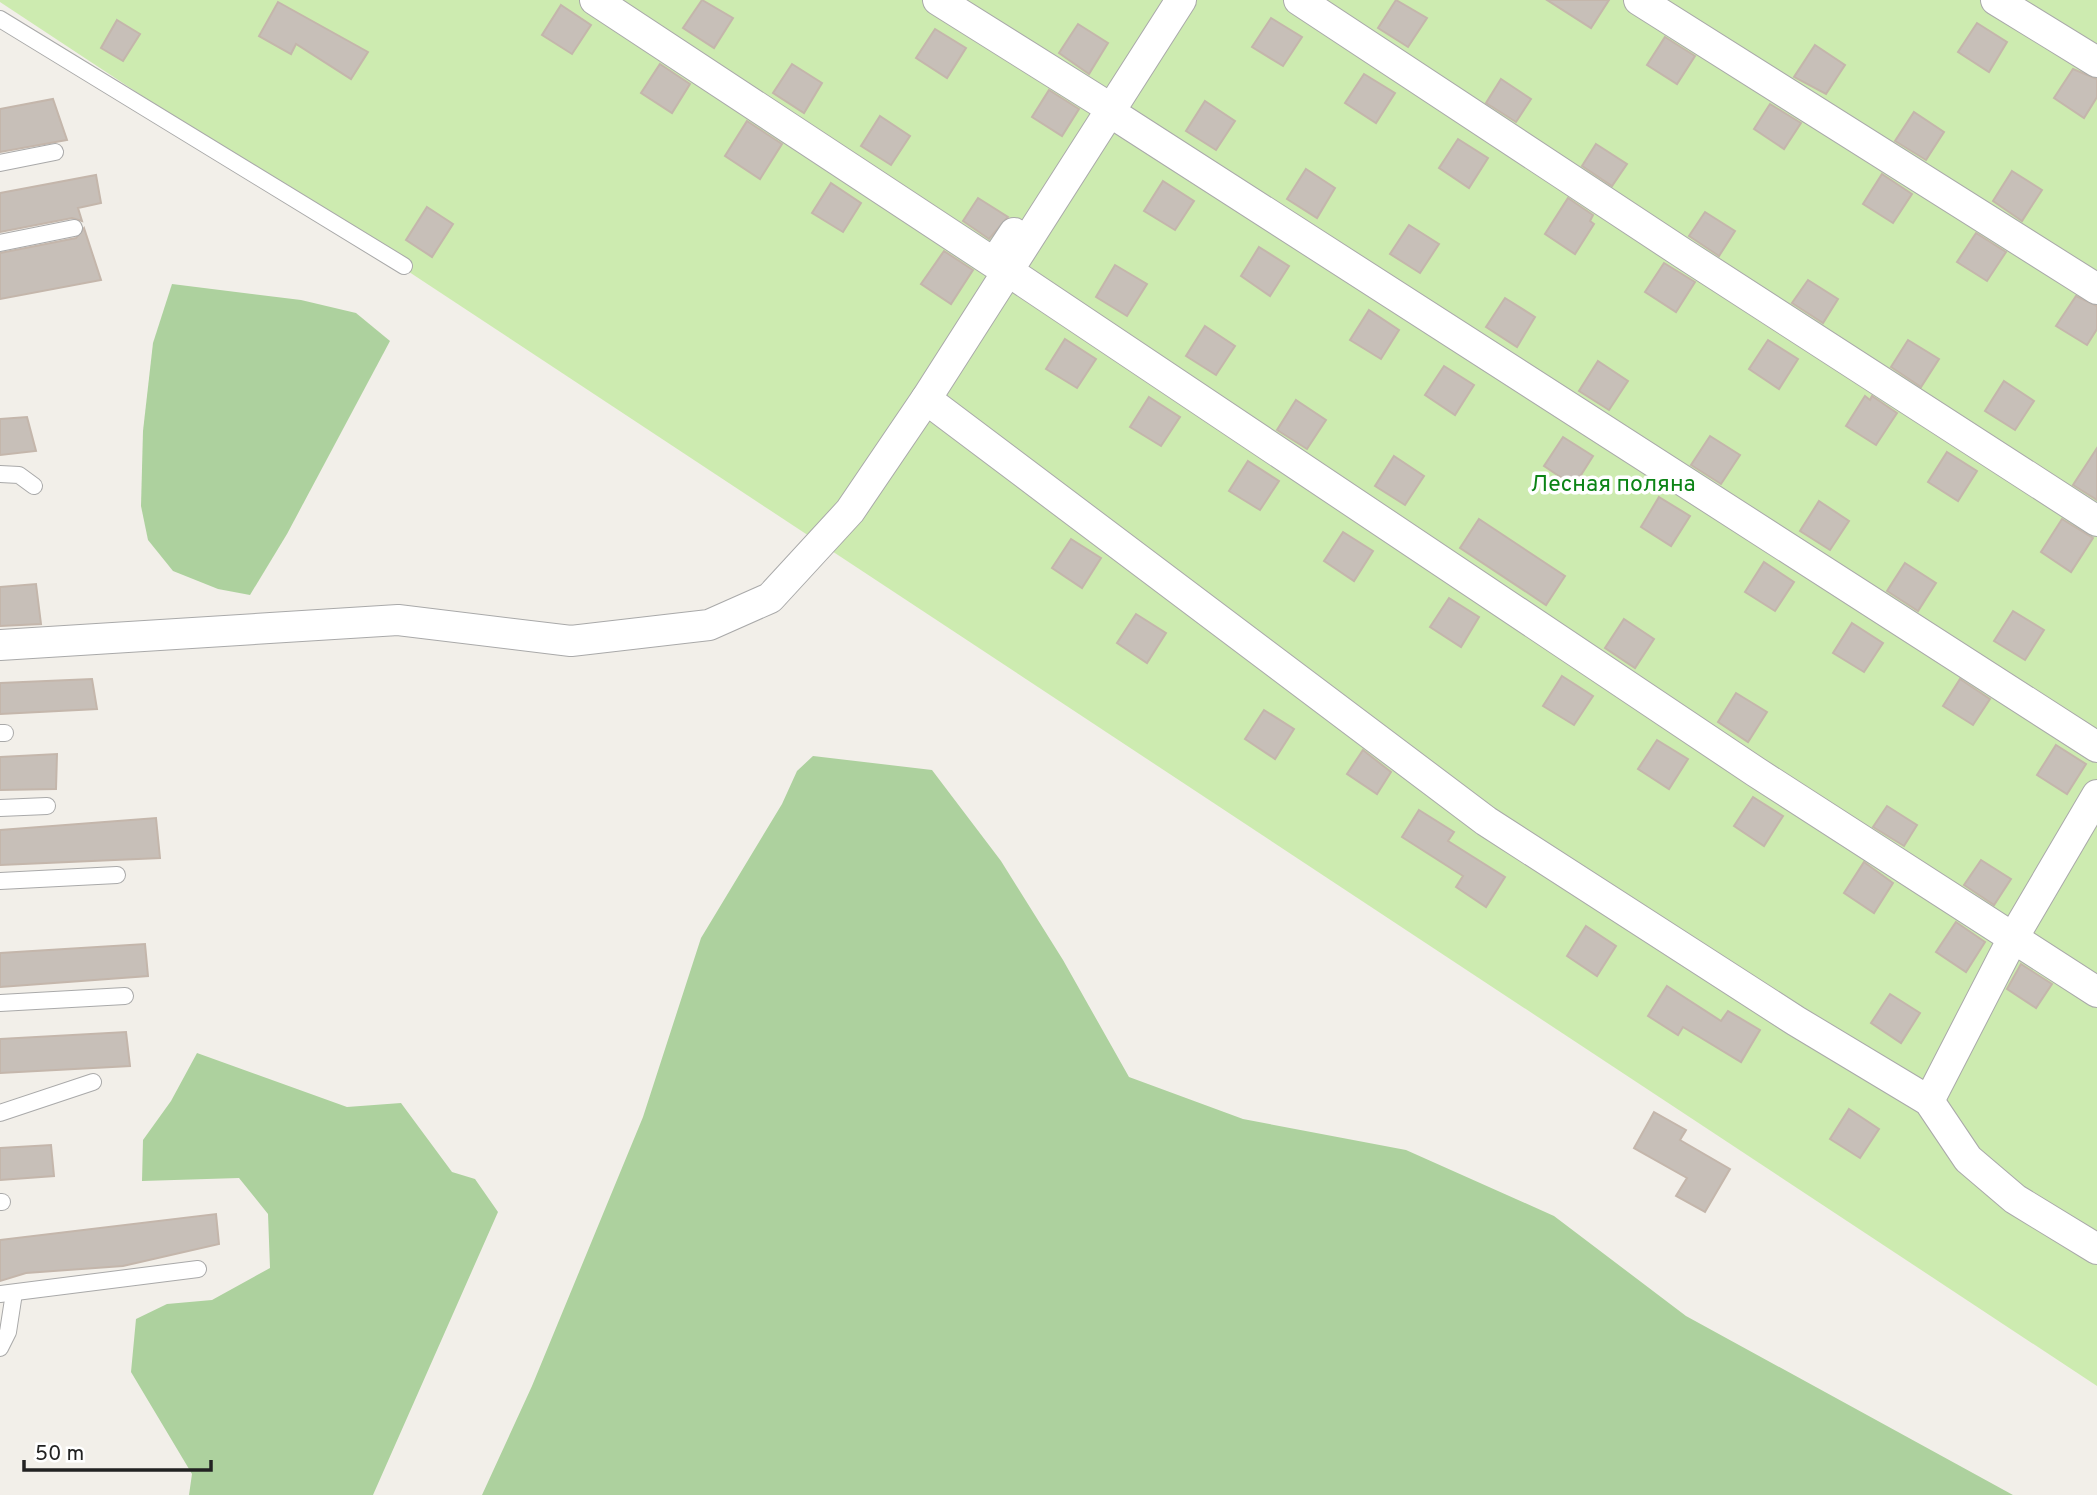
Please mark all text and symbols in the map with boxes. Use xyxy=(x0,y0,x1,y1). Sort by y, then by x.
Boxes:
park label: Лесная поляна xyxy=(1530,471,1696,500)
scale bar xyxy=(24,1428,212,1472)
text: 50 m xyxy=(35,1441,84,1468)

